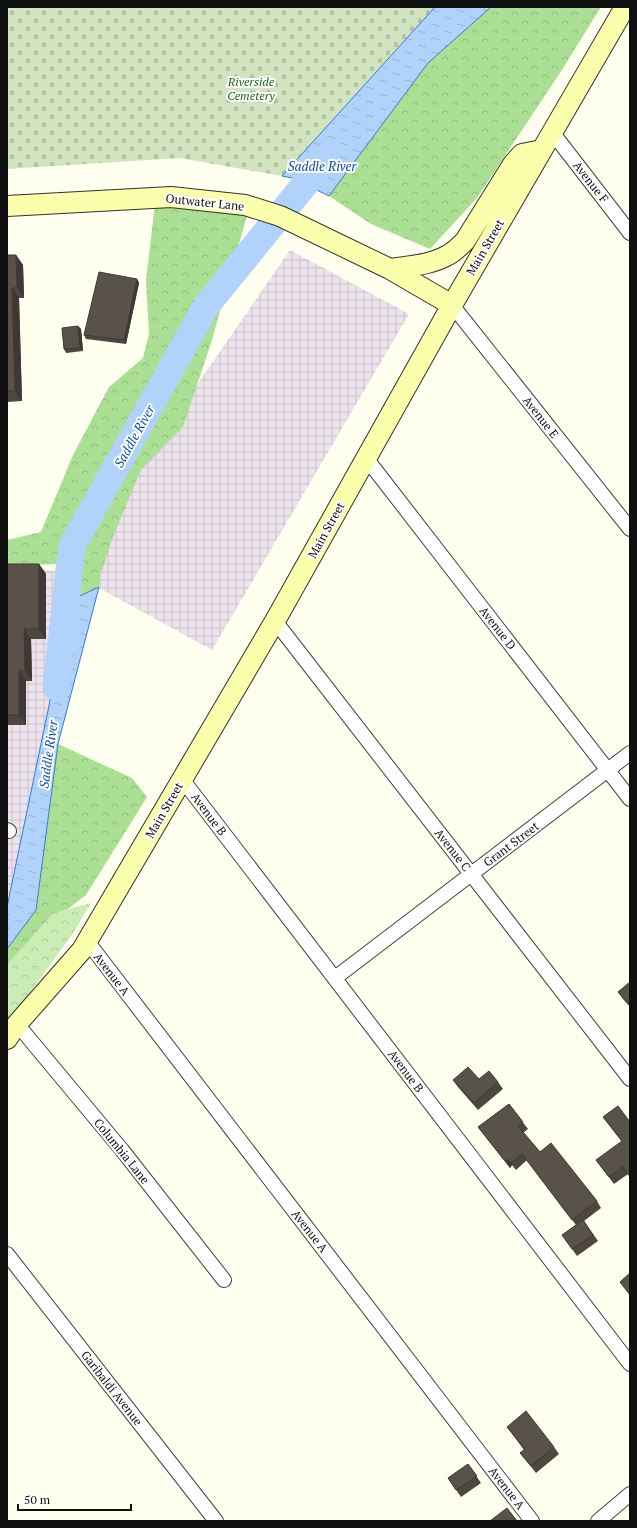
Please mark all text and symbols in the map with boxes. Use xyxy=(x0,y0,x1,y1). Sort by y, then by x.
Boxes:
park label: Riverside Cemetery xyxy=(227,74,275,103)
water label: Saddle River xyxy=(288,157,357,175)
street label: Avenue F xyxy=(570,158,612,206)
street label: Outwater Lane xyxy=(165,190,245,214)
street label: Main Street xyxy=(463,216,507,278)
street label: Avenue E xyxy=(520,393,562,441)
water label: Saddle River xyxy=(109,401,159,470)
street label: Main Street xyxy=(304,499,348,561)
street label: Avenue D xyxy=(476,603,520,653)
water label: Saddle River xyxy=(34,718,62,789)
street label: Main Street xyxy=(142,779,186,841)
street label: Avenue B xyxy=(188,790,230,838)
street label: Grant Street xyxy=(480,818,542,870)
street label: Avenue C xyxy=(432,826,474,875)
street label: Avenue A xyxy=(91,950,134,999)
street label: Avenue B xyxy=(385,1047,427,1095)
street label: Columbia Lane xyxy=(91,1115,153,1187)
street label: Avenue A xyxy=(289,1207,332,1256)
street label: Garibaldi Avenue xyxy=(78,1348,146,1428)
street label: Avenue A xyxy=(486,1464,529,1513)
scale bar xyxy=(18,1486,131,1512)
text: 50 m xyxy=(24,1492,51,1507)

